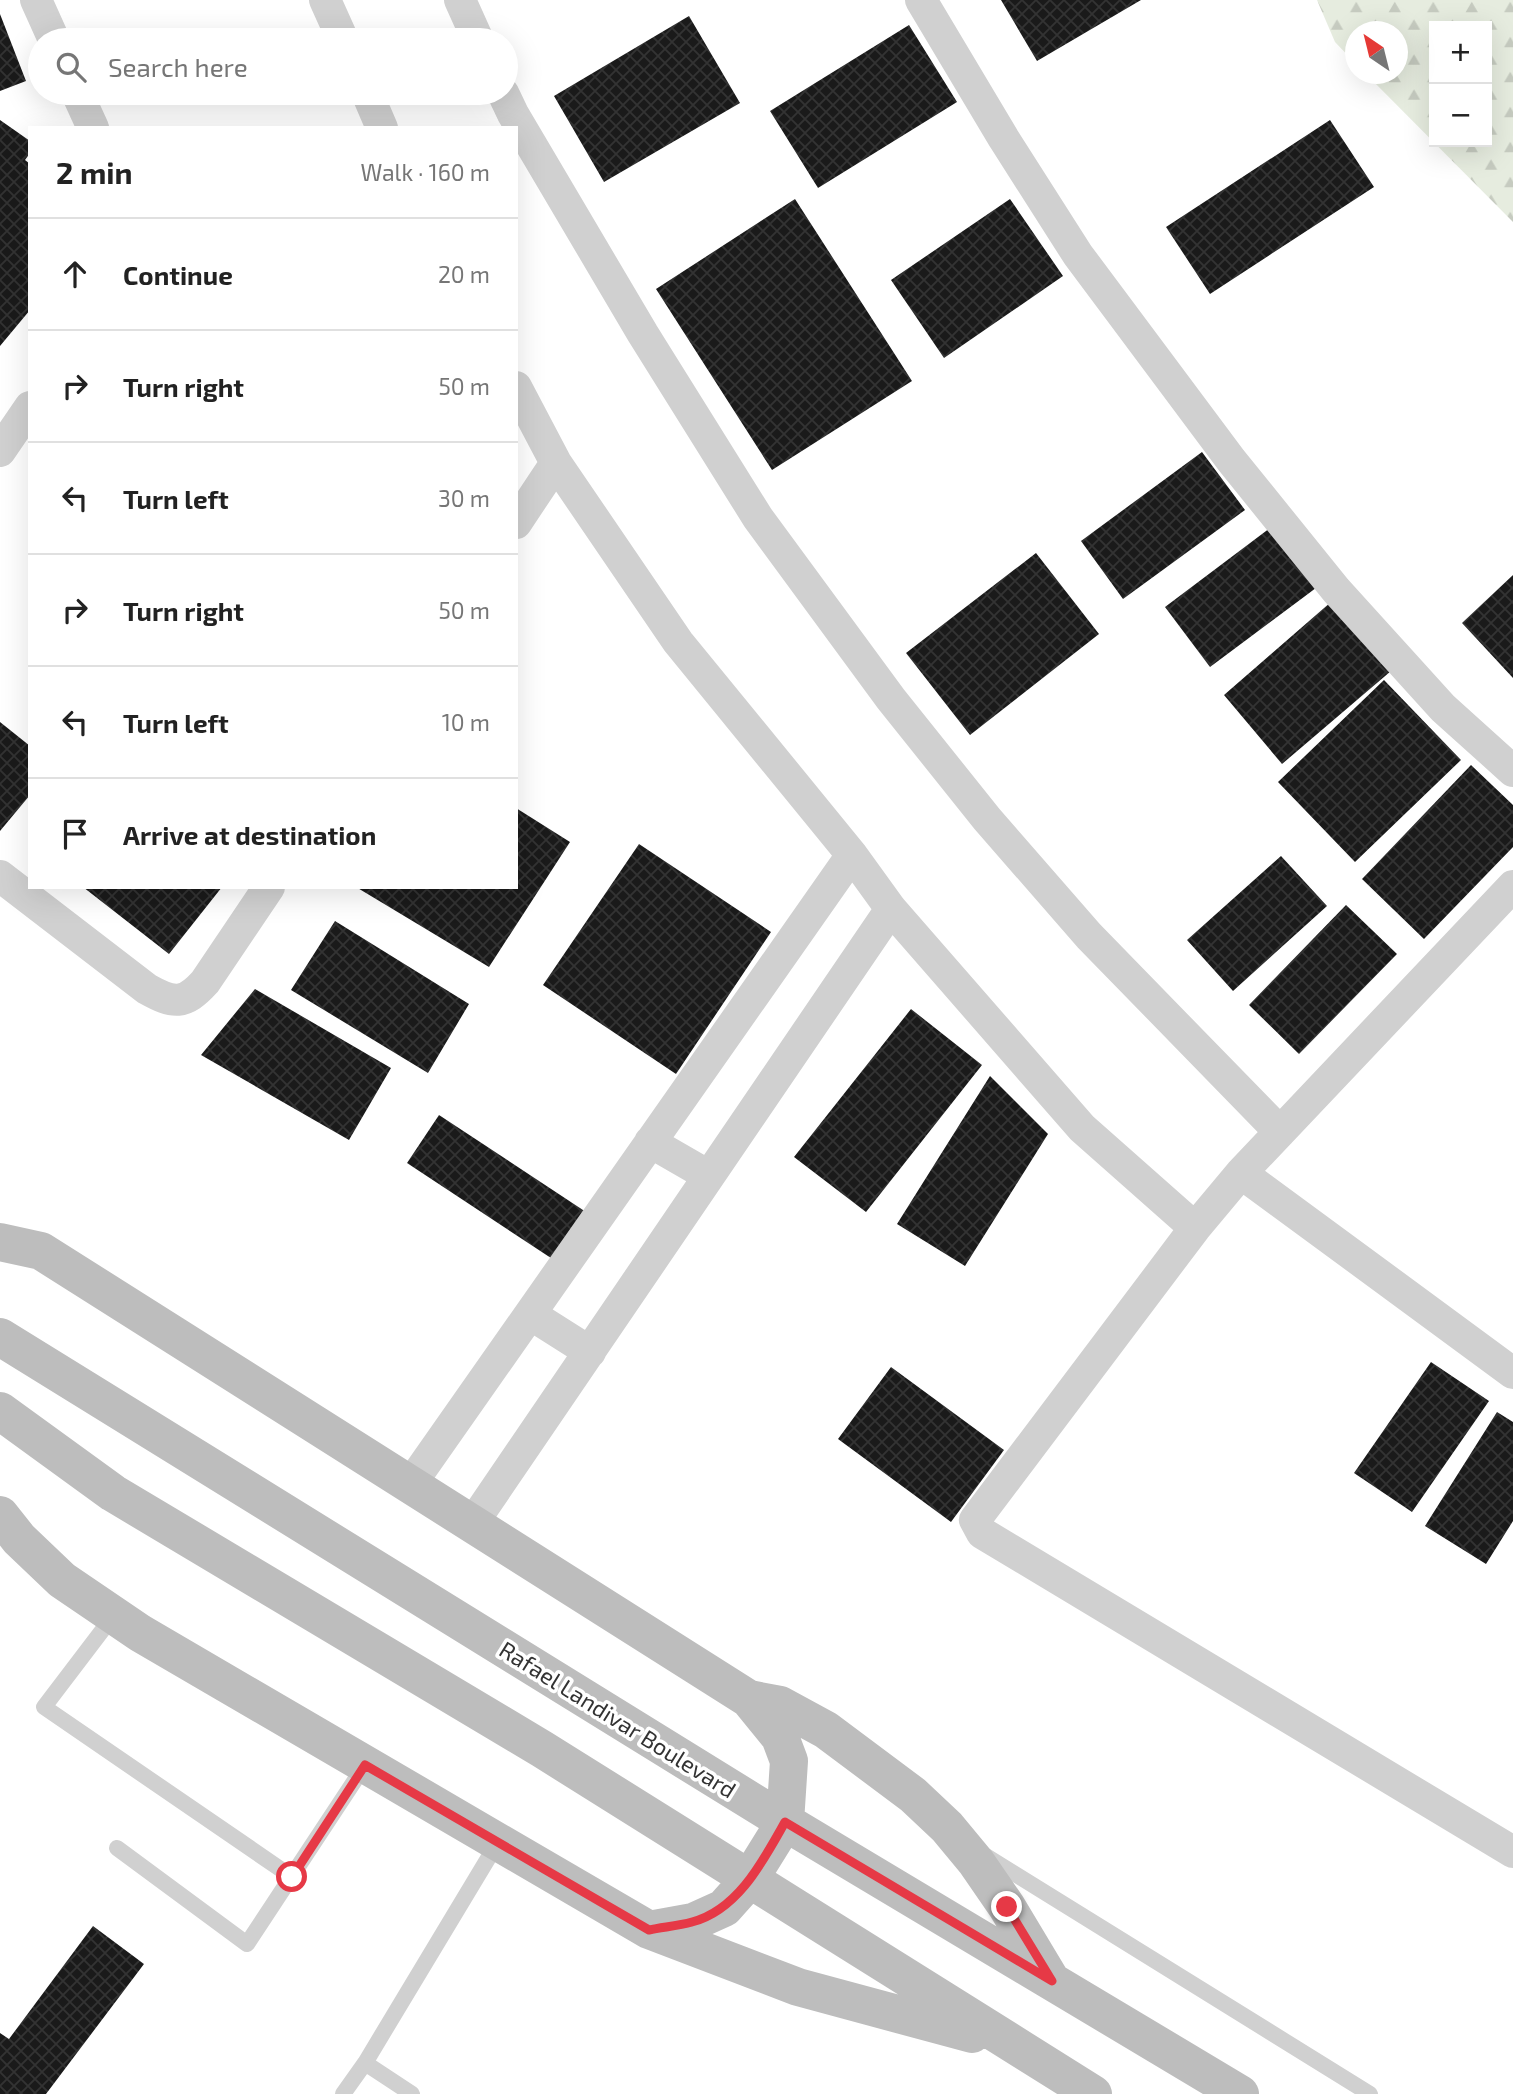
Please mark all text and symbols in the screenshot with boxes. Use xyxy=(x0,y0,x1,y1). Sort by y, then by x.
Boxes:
north arrow xyxy=(1345,21,1408,84)
map controls xyxy=(1429,21,1492,147)
button: + xyxy=(1429,21,1492,84)
search box xyxy=(28,28,518,105)
icon: search xyxy=(52,48,90,86)
text: Search here xyxy=(108,51,248,82)
button: − xyxy=(1429,84,1492,147)
text: 2 min xyxy=(56,154,133,190)
text: Walk · 160 m xyxy=(360,158,490,186)
icon: ahead xyxy=(56,255,94,293)
text: Continue xyxy=(123,259,233,290)
text: 20 m xyxy=(438,260,490,288)
icon: right xyxy=(56,367,94,405)
text: Turn right xyxy=(123,371,244,402)
text: 50 m xyxy=(439,372,490,400)
icon: left xyxy=(56,479,94,517)
text: Turn left xyxy=(123,483,229,514)
text: 30 m xyxy=(438,484,490,512)
icon: right xyxy=(56,591,94,629)
text: Turn right xyxy=(123,595,244,626)
text: 50 m xyxy=(439,596,490,624)
icon: left xyxy=(56,703,94,741)
text: Turn left xyxy=(123,707,229,738)
text: 10 m xyxy=(442,708,490,736)
icon: arrive xyxy=(56,815,94,853)
text: Arrive at destination xyxy=(123,819,376,850)
street label: Rafael Landivar Boulevard xyxy=(495,1635,741,1803)
route start xyxy=(276,1861,307,1892)
route end xyxy=(991,1891,1022,1922)

